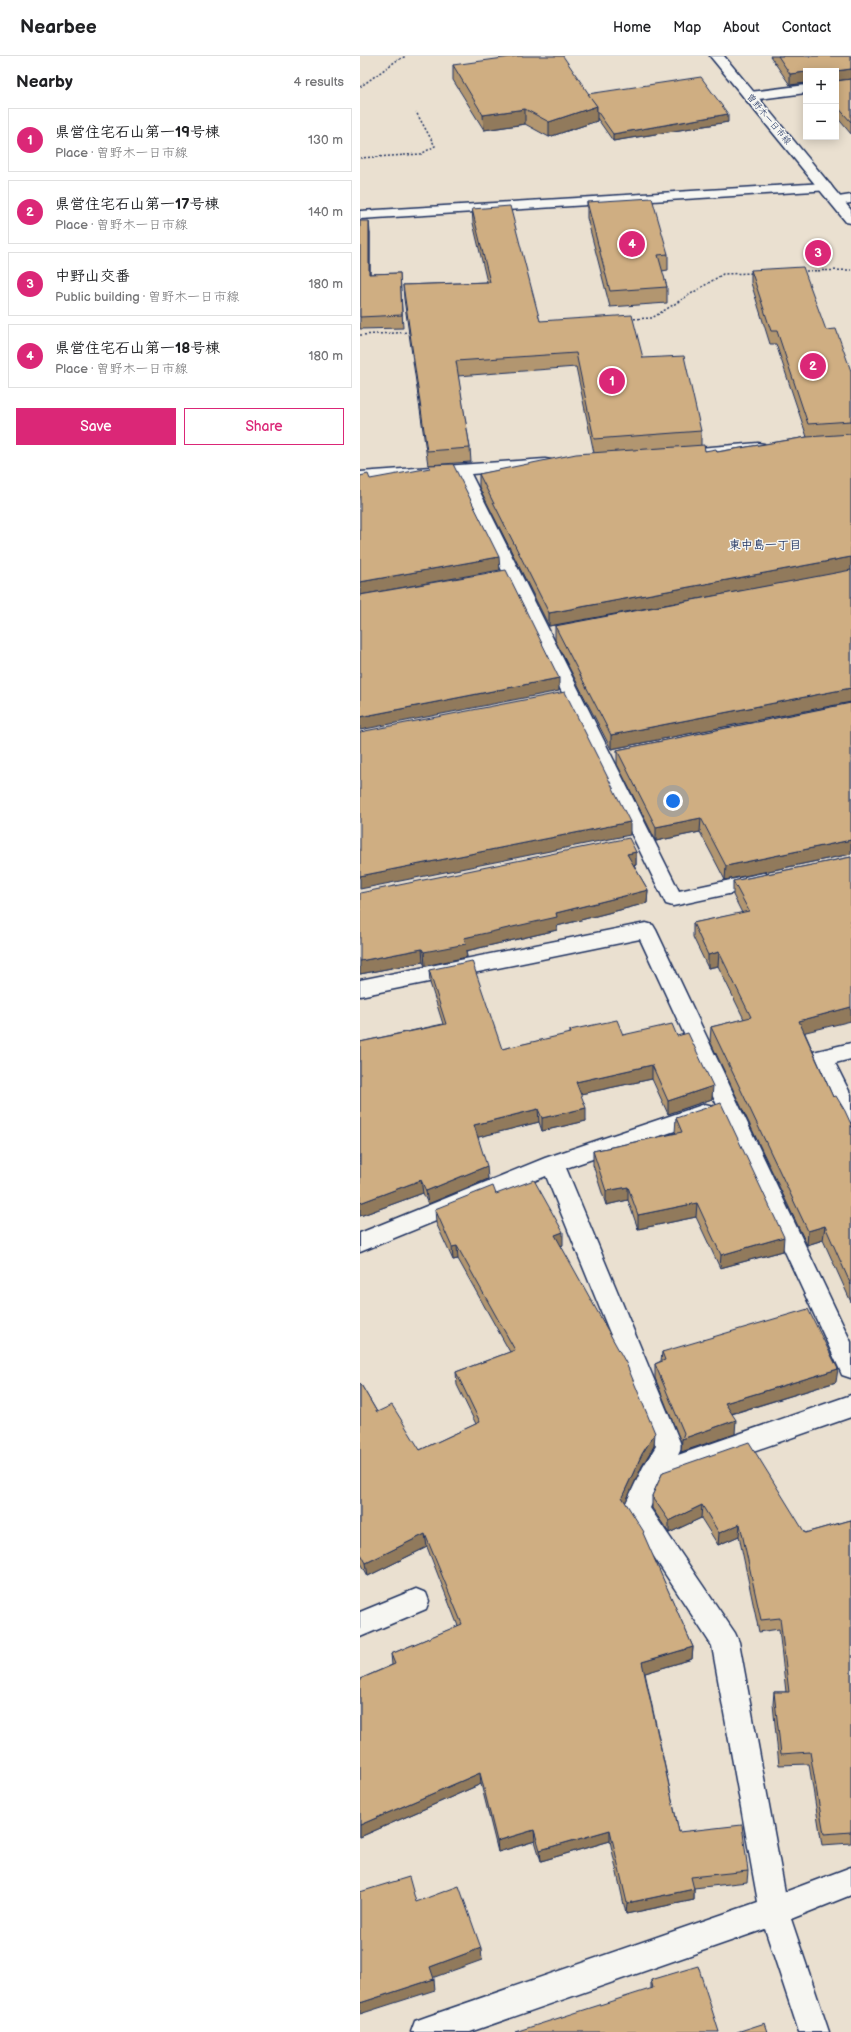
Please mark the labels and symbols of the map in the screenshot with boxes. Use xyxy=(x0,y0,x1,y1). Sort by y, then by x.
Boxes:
street label: 曽野木一日市線 xyxy=(744,92,793,147)
pin: 4 xyxy=(619,229,645,259)
pin: 3 xyxy=(805,238,831,268)
pin: 2 xyxy=(800,351,826,381)
pin: 1 xyxy=(599,366,625,396)
district label: 東中島一丁目 xyxy=(729,538,801,553)
your location xyxy=(663,791,683,811)

